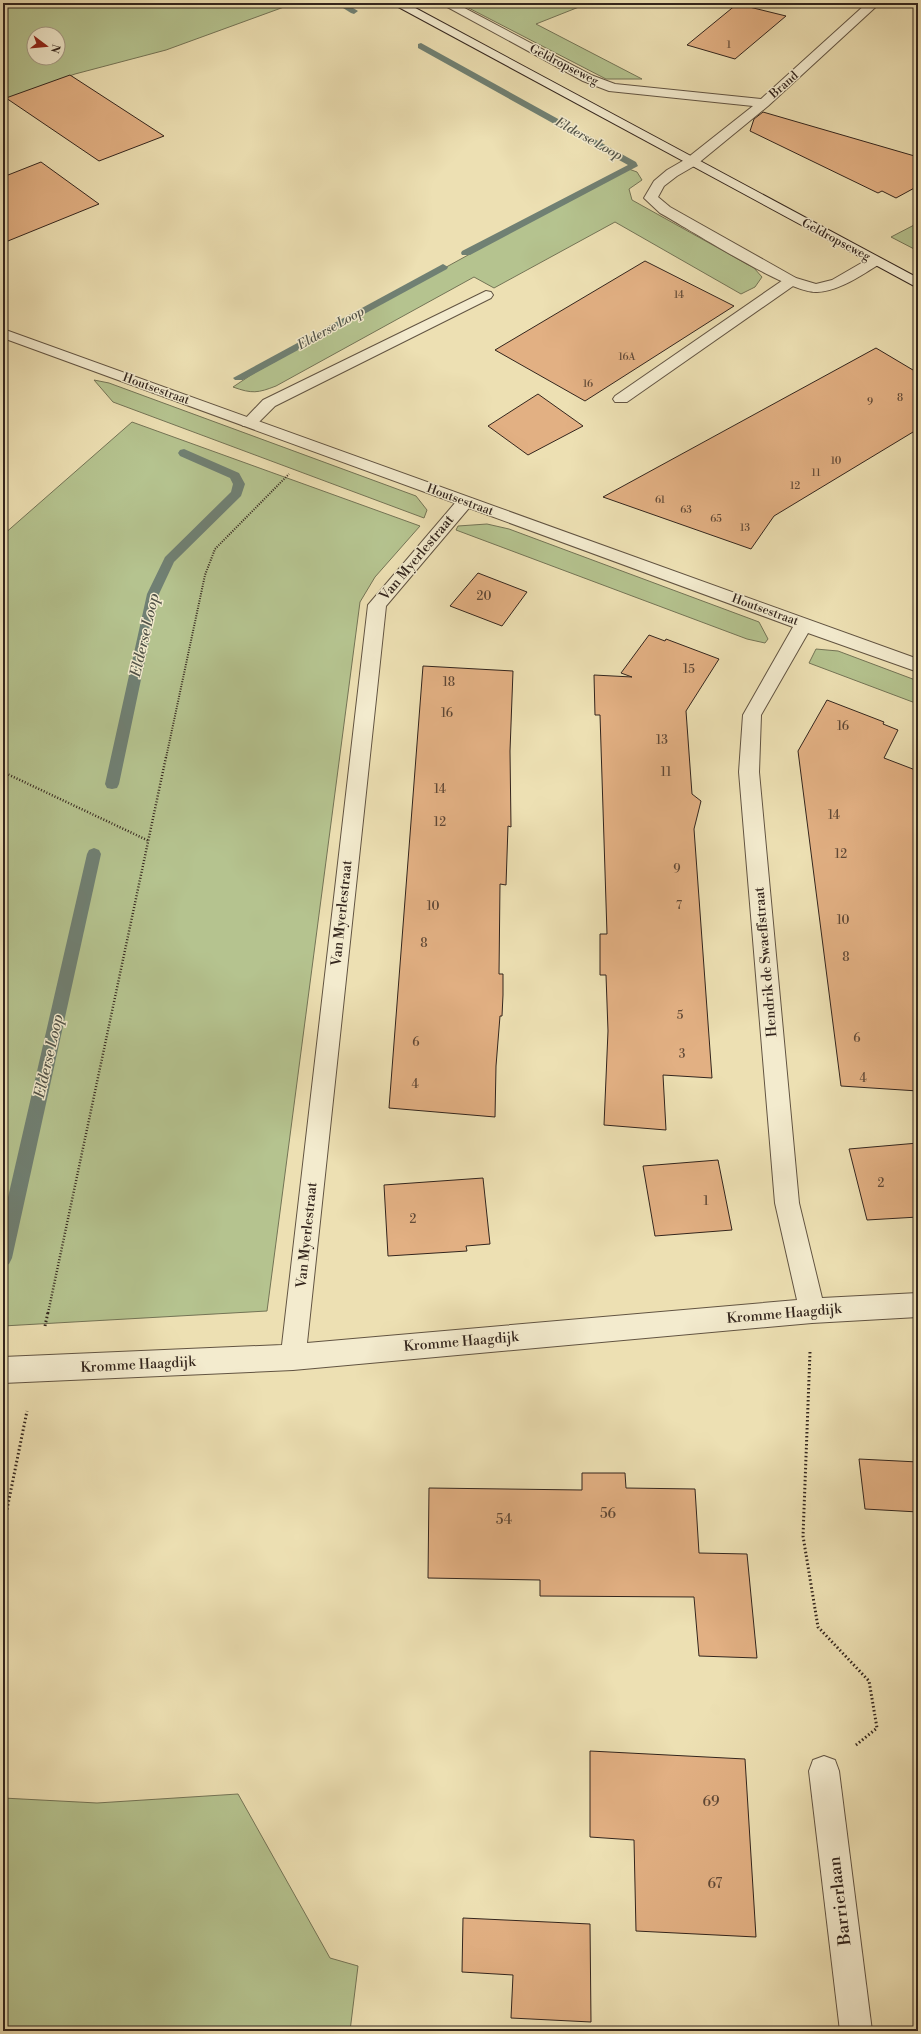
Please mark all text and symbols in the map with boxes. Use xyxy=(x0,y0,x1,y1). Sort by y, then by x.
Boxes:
north arrow xyxy=(26,26,66,66)
house number: 1 xyxy=(727,39,732,51)
street label: Geldropseweg xyxy=(527,41,602,89)
text: N xyxy=(47,42,63,55)
street label: Brand xyxy=(766,68,802,102)
water label: Elderse Loop xyxy=(552,114,625,164)
street label: Geldropseweg xyxy=(799,216,874,265)
house number: 14 xyxy=(674,289,684,301)
water label: Elderse Loop xyxy=(294,303,367,353)
house number: 16A xyxy=(619,351,637,363)
street label: Houtsestraat xyxy=(121,370,192,408)
house number: 16 xyxy=(583,378,593,390)
house number: 8 xyxy=(897,392,903,404)
house number: 9 xyxy=(867,396,873,408)
house number: 10 xyxy=(831,455,842,467)
house number: 11 xyxy=(812,467,821,479)
house number: 12 xyxy=(790,480,800,492)
street label: Houtsestraat xyxy=(425,481,496,519)
house number: 61 xyxy=(655,494,666,506)
house number: 63 xyxy=(680,504,692,516)
street label: Van Myerlestraat xyxy=(375,511,458,605)
house number: 65 xyxy=(710,513,722,525)
house number: 13 xyxy=(740,522,750,534)
house number: 20 xyxy=(477,589,491,604)
water label: Elderse Loop xyxy=(126,591,164,680)
street label: Houtsestraat xyxy=(730,591,801,629)
house number: 15 xyxy=(683,662,695,677)
house number: 18 xyxy=(443,675,455,690)
house number: 16 xyxy=(441,706,453,721)
house number: 16 xyxy=(837,719,849,734)
house number: 13 xyxy=(656,733,668,748)
house number: 11 xyxy=(661,765,672,780)
house number: 14 xyxy=(434,782,446,797)
house number: 14 xyxy=(828,808,840,823)
house number: 12 xyxy=(434,815,446,830)
house number: 12 xyxy=(835,847,847,862)
street label: Van Myerlestraat xyxy=(327,859,357,968)
house number: 9 xyxy=(673,862,681,877)
street label: Hendrik de Swaeffstraat xyxy=(750,886,782,1038)
house number: 7 xyxy=(676,898,682,913)
house number: 10 xyxy=(427,899,439,914)
house number: 10 xyxy=(837,913,849,928)
house number: 8 xyxy=(420,936,428,951)
house number: 8 xyxy=(842,950,850,965)
house number: 5 xyxy=(677,1008,684,1023)
water label: Elderse Loop xyxy=(30,1012,68,1101)
house number: 6 xyxy=(853,1031,861,1046)
house number: 6 xyxy=(412,1035,420,1050)
house number: 3 xyxy=(679,1047,686,1062)
house number: 4 xyxy=(859,1071,867,1086)
house number: 4 xyxy=(411,1077,419,1092)
house number: 2 xyxy=(878,1176,885,1191)
street label: Van Myerlestraat xyxy=(292,1181,322,1290)
house number: 1 xyxy=(703,1194,709,1209)
house number: 2 xyxy=(410,1212,417,1227)
street label: Kromme Haagdijk xyxy=(726,1300,843,1328)
street label: Kromme Haagdijk xyxy=(403,1328,520,1356)
street label: Kromme Haagdijk xyxy=(80,1353,197,1377)
house number: 56 xyxy=(600,1505,617,1523)
house number: 54 xyxy=(496,1511,512,1529)
house number: 69 xyxy=(703,1793,719,1811)
street label: Barrierlaan xyxy=(824,1855,856,1948)
house number: 67 xyxy=(708,1875,722,1893)

